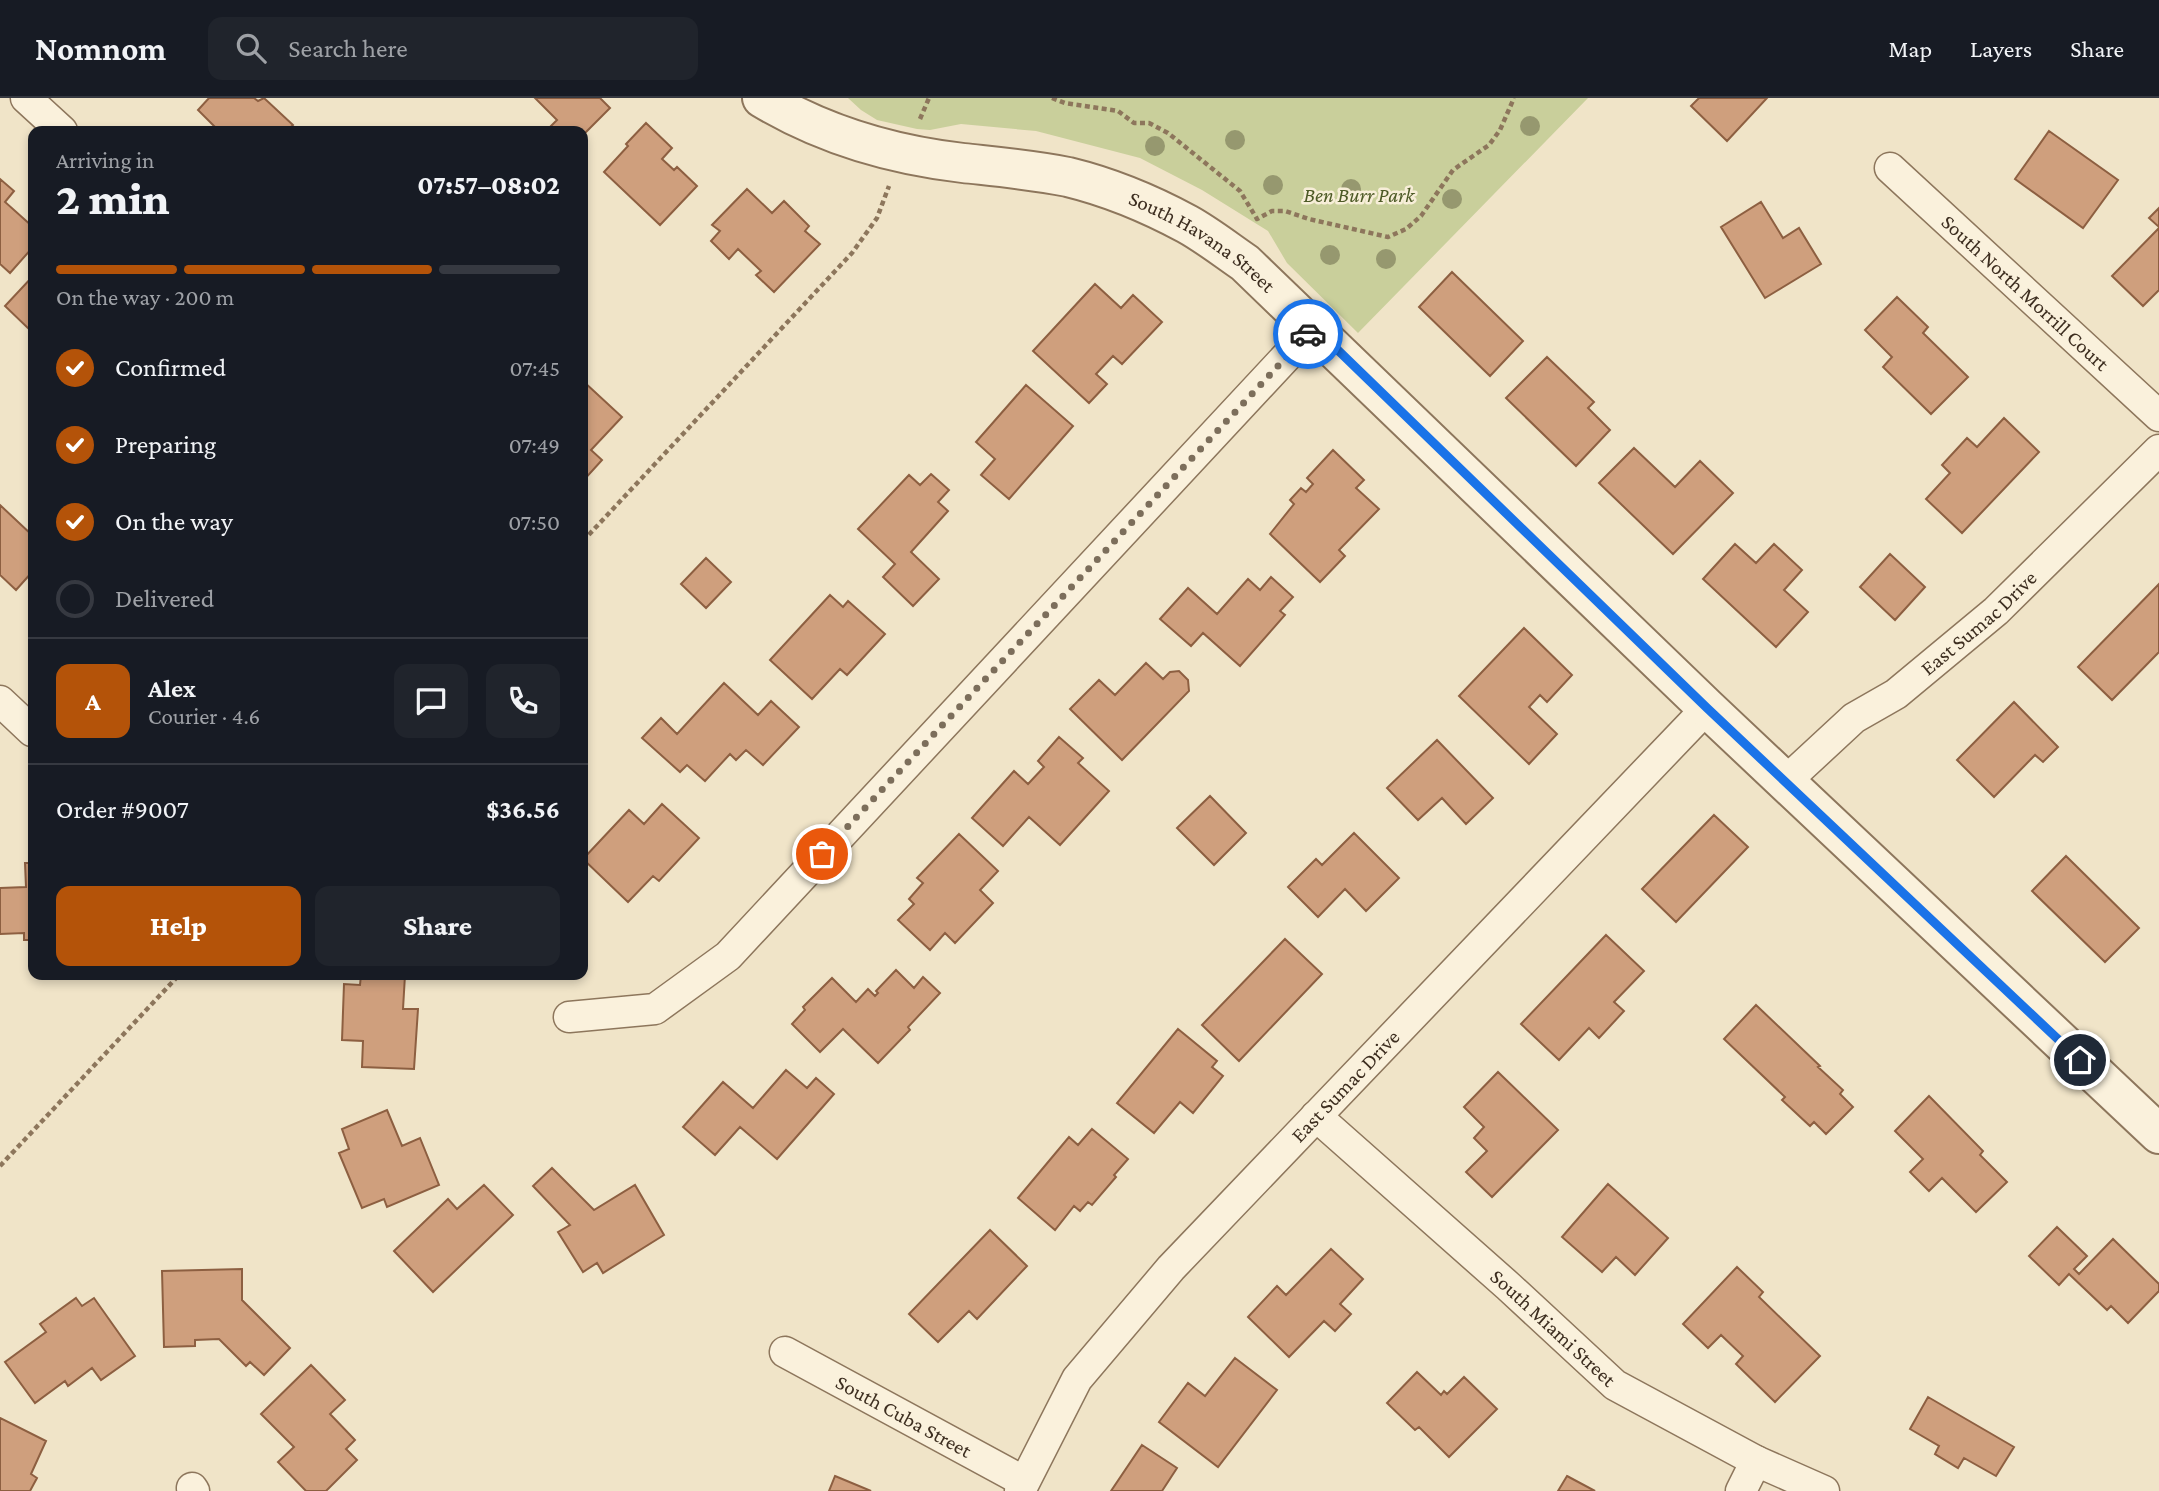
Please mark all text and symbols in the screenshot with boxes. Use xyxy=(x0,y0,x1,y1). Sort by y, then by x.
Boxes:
search box xyxy=(208,17,698,80)
icon: search xyxy=(232,29,270,67)
text: Nomnom xyxy=(35,30,166,67)
text: Search here xyxy=(288,34,408,63)
text: Map xyxy=(1888,35,1932,62)
text: Layers xyxy=(1970,35,2032,62)
text: Share xyxy=(2070,35,2124,62)
text: Arriving in xyxy=(56,147,154,173)
text: 07:57–08:02 xyxy=(417,171,560,200)
text: 2 min xyxy=(56,173,170,224)
park label: Ben Burr Park xyxy=(1304,183,1415,207)
street label: South Havana Street xyxy=(1125,186,1281,298)
street label: South North Morrill Court xyxy=(1937,210,2115,376)
text: On the way · 200 m xyxy=(56,284,234,310)
courier xyxy=(1273,299,1343,369)
icon: car xyxy=(1289,315,1327,353)
icon: check xyxy=(56,349,94,387)
text: Confirmed xyxy=(115,353,226,382)
text: 07:45 xyxy=(510,355,560,381)
icon: check xyxy=(56,426,94,464)
text: Preparing xyxy=(115,430,216,459)
text: 07:49 xyxy=(509,432,560,458)
icon: check xyxy=(56,503,94,541)
text: On the way xyxy=(115,507,233,536)
text: 07:50 xyxy=(508,509,560,535)
street label: East Sumac Drive xyxy=(1916,566,2041,680)
text: Delivered xyxy=(115,584,214,613)
button: chat xyxy=(394,664,468,738)
button: phone xyxy=(486,664,560,738)
text: Alex xyxy=(148,674,196,703)
text: A xyxy=(85,687,101,716)
text: Courier · 4.6 xyxy=(148,703,260,729)
text: Order #9007 xyxy=(56,795,189,824)
text: $36.56 xyxy=(486,795,560,824)
pin xyxy=(792,824,852,884)
icon: bag xyxy=(803,835,841,873)
button: Help xyxy=(56,886,301,966)
button: Share xyxy=(315,886,560,966)
street label: East Sumac Drive xyxy=(1286,1025,1404,1147)
pin xyxy=(2050,1030,2110,1090)
icon: home xyxy=(2061,1041,2099,1079)
street label: South Miami Street xyxy=(1486,1264,1621,1392)
street label: South Cuba Street xyxy=(832,1370,977,1463)

